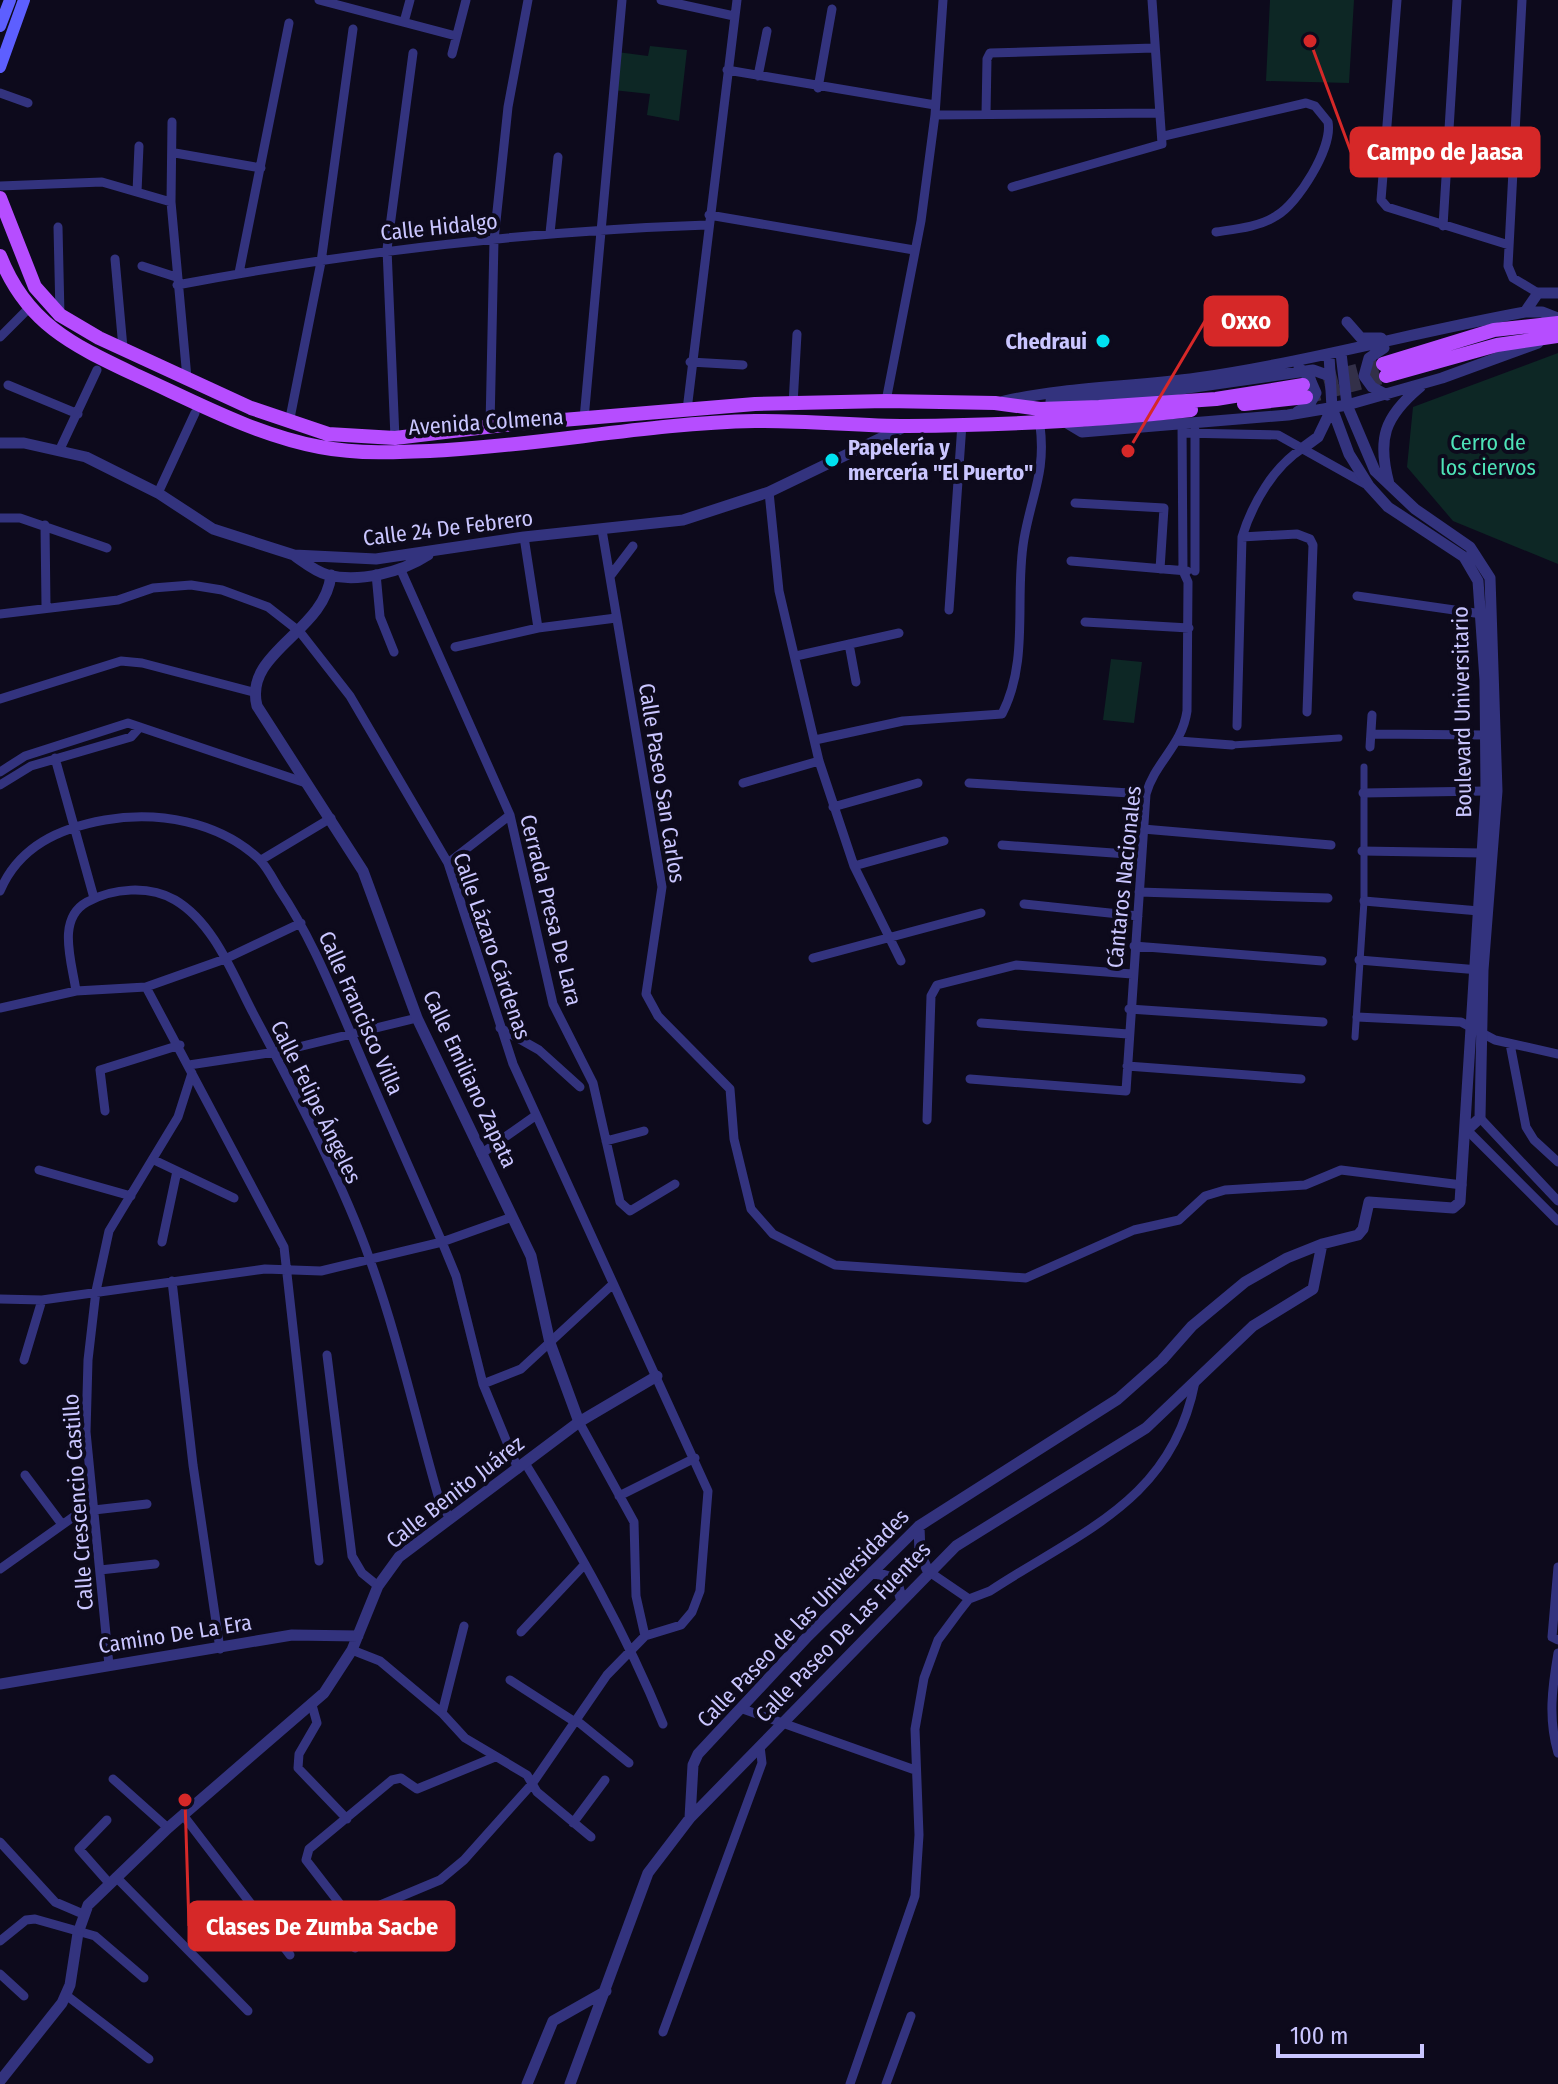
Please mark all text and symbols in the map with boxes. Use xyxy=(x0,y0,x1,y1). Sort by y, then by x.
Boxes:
callout: Campo de Jaasa xyxy=(1351,128,1539,176)
text: Campo de Jaasa xyxy=(1367,138,1523,166)
street label: Calle Hidalgo xyxy=(379,207,499,247)
callout: Oxxo xyxy=(1205,297,1287,345)
text: Oxxo xyxy=(1221,307,1271,335)
place label: Chedraui xyxy=(1006,328,1087,355)
marker: Chedraui xyxy=(1094,332,1112,350)
street label: Avenida Colmena xyxy=(408,403,564,441)
park label: Cerro de los ciervos xyxy=(1440,429,1536,481)
place label: Papelería y mercería "El Puerto" xyxy=(848,434,1033,486)
marker: Papelería y mercería "El Puerto" xyxy=(823,451,841,469)
street label: Calle 24 De Febrero xyxy=(362,504,534,552)
street label: Boulevard Universitario xyxy=(1447,606,1477,818)
street label: Calle Paseo San Carlos xyxy=(633,681,691,885)
street label: Cántaros Nacionales xyxy=(1101,785,1147,969)
street label: Cerrada Presa De Lara xyxy=(514,812,588,1008)
street label: Calle Lázaro Cárdenas xyxy=(447,849,537,1043)
street label: Calle Francisco Villa xyxy=(313,927,409,1099)
street label: Calle Emiliano Zapata xyxy=(417,986,523,1172)
street label: Calle Felipe Ángeles xyxy=(265,1016,367,1188)
street label: Calle Crescencio Castillo xyxy=(57,1393,99,1611)
street label: Calle Benito Juárez xyxy=(381,1430,530,1554)
street label: Calle Paseo de las Universidades xyxy=(691,1503,915,1733)
street label: Calle Paseo De Las Fuentes xyxy=(750,1536,936,1728)
street label: Camino De La Era xyxy=(96,1609,254,1659)
callout: Clases De Zumba Sacbe xyxy=(189,1902,454,1950)
text: Clases De Zumba Sacbe xyxy=(206,1913,438,1941)
scale bar xyxy=(1278,2008,1422,2058)
text: 100 m xyxy=(1290,2022,1348,2050)

